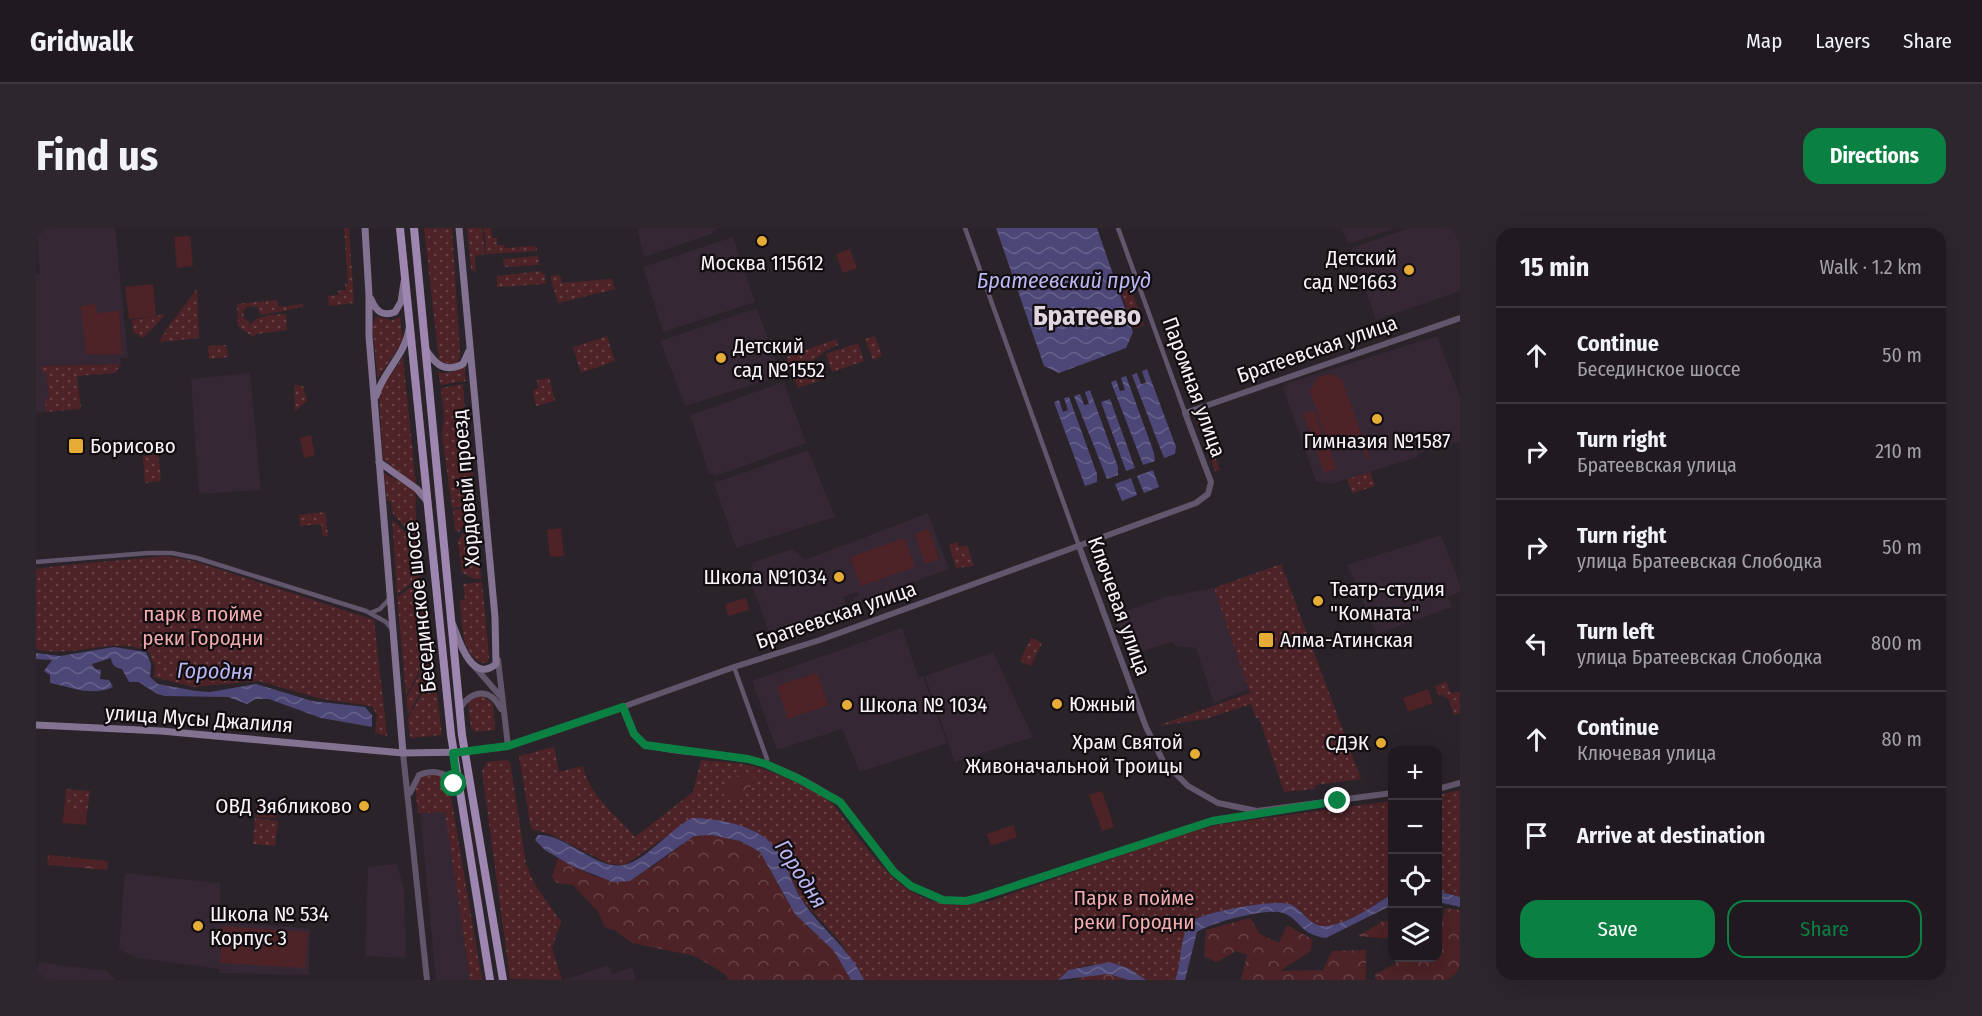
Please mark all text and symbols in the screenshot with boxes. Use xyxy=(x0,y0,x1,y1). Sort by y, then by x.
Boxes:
text: Gridwalk xyxy=(30,25,134,58)
text: Map xyxy=(1746,28,1782,54)
text: Layers xyxy=(1815,28,1870,54)
text: Share xyxy=(1903,28,1952,54)
button: Directions xyxy=(1803,128,1946,184)
text: Find us xyxy=(36,131,158,181)
marker: Москва 115612 xyxy=(755,234,769,248)
place label: Детский сад №1663 xyxy=(1303,245,1397,295)
place label: Москва 115612 xyxy=(700,250,824,276)
text: 15 min xyxy=(1520,252,1589,283)
text: Walk · 1.2 km xyxy=(1820,255,1922,279)
marker: Детский сад №1663 xyxy=(1402,263,1416,277)
water label: Братеевский пруд xyxy=(977,267,1151,294)
district label: Братеево xyxy=(1033,300,1141,332)
street label: Братеевская улица xyxy=(1233,309,1401,389)
street label: Паромная улица xyxy=(1157,313,1231,461)
text: Continue xyxy=(1577,330,1659,357)
place label: Детский сад №1552 xyxy=(732,333,825,383)
icon: ahead xyxy=(1520,339,1553,372)
text: 50 m xyxy=(1882,343,1922,367)
marker: Детский сад №1552 xyxy=(714,351,728,365)
text: Бесединское шоссе xyxy=(1577,357,1741,381)
street label: Хордовый проезд xyxy=(446,409,486,567)
marker: Гимназия №1587 xyxy=(1370,412,1384,426)
text: Turn right xyxy=(1577,426,1666,453)
place label: Гимназия №1587 xyxy=(1303,428,1451,454)
place label: Борисово xyxy=(90,433,176,459)
icon: right xyxy=(1520,435,1553,468)
marker: Борисово xyxy=(67,437,85,455)
text: 210 m xyxy=(1875,439,1922,463)
text: Братеевская улица xyxy=(1577,453,1737,477)
street label: Бесединское шоссе xyxy=(398,520,442,694)
text: Turn right xyxy=(1577,522,1666,549)
icon: right xyxy=(1520,531,1553,564)
street label: Ключевая улица xyxy=(1082,533,1156,679)
text: 50 m xyxy=(1882,535,1922,559)
text: улица Братеевская Слободка xyxy=(1577,549,1822,573)
place label: Школа №1034 xyxy=(704,564,827,590)
marker: Школа №1034 xyxy=(832,570,846,584)
street label: Братеевская улица xyxy=(752,575,920,655)
place label: Театр-студия "Комната" xyxy=(1330,576,1445,626)
marker: Театр-студия "Комната" xyxy=(1311,594,1325,608)
park label: парк в пойме реки Городни xyxy=(142,601,264,651)
text: Turn left xyxy=(1577,618,1655,645)
place label: Алма-Атинская xyxy=(1280,627,1413,653)
icon: left xyxy=(1520,627,1553,660)
marker: Алма-Атинская xyxy=(1257,631,1275,649)
text: 800 m xyxy=(1871,631,1922,655)
text: улица Братеевская Слободка xyxy=(1577,645,1822,669)
water label: Городня xyxy=(177,657,253,685)
place label: Южный xyxy=(1069,691,1136,717)
place label: Школа № 1034 xyxy=(859,692,987,718)
marker: Южный xyxy=(1050,697,1064,711)
marker: Школа № 1034 xyxy=(840,698,854,712)
street label: улица Мусы Джалиля xyxy=(104,699,294,739)
text: Continue xyxy=(1577,714,1659,741)
icon: ahead xyxy=(1520,723,1553,756)
text: 80 m xyxy=(1882,727,1922,751)
place label: Храм Святой Живоначальной Троицы xyxy=(965,729,1183,779)
place label: СДЭК xyxy=(1325,730,1370,756)
marker: СДЭК xyxy=(1374,736,1388,750)
text: Ключевая улица xyxy=(1577,741,1716,765)
map controls xyxy=(1388,746,1442,962)
button: + xyxy=(1388,746,1442,800)
marker: Храм Святой Живоначальной Троицы xyxy=(1188,747,1202,761)
route start xyxy=(440,770,466,796)
route end xyxy=(1324,787,1350,813)
place label: ОВД Зябликово xyxy=(215,793,352,819)
marker: ОВД Зябликово xyxy=(357,799,371,813)
button: − xyxy=(1388,800,1442,854)
icon: arrive xyxy=(1520,819,1553,852)
text: Arrive at destination xyxy=(1577,822,1765,849)
water label: Городня xyxy=(769,835,833,913)
button: locate xyxy=(1388,854,1442,908)
park label: Парк в пойме реки Городни xyxy=(1073,885,1195,935)
button: Save xyxy=(1520,900,1715,958)
button: Share xyxy=(1727,900,1922,958)
place label: Школа № 534 Корпус 3 xyxy=(210,901,329,951)
button: layers xyxy=(1388,908,1442,962)
marker: Школа № 534 Корпус 3 xyxy=(191,919,205,933)

